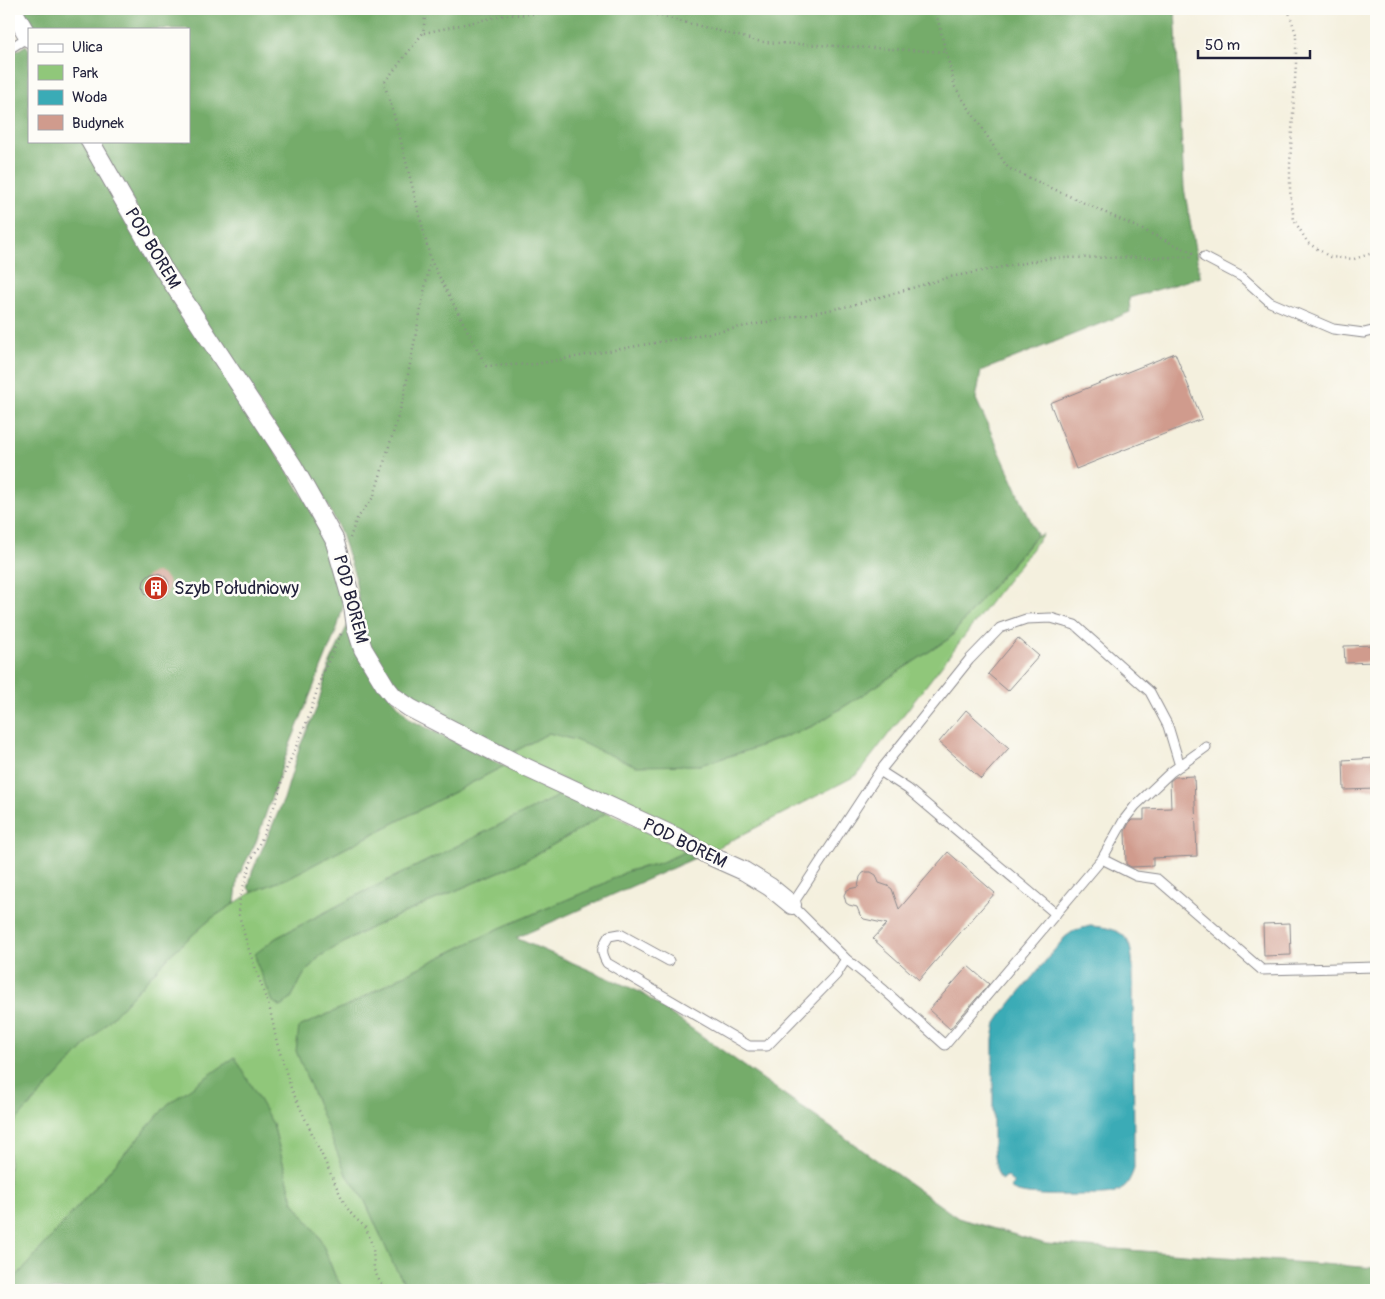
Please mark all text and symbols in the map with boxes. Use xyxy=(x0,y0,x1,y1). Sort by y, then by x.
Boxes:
legend xyxy=(28,28,190,142)
scale bar xyxy=(1198,28,1310,60)
text: 50 m xyxy=(1205,36,1240,55)
text: Ulica xyxy=(72,38,103,57)
text: Park xyxy=(72,64,99,83)
text: Woda xyxy=(72,88,107,107)
text: Budynek xyxy=(72,114,125,133)
street label: POD BOREM xyxy=(119,203,186,293)
street label: POD BOREM xyxy=(328,552,373,646)
building icon: Szyb Południowy xyxy=(143,575,169,601)
place label: Szyb Południowy xyxy=(174,577,299,600)
street label: POD BOREM xyxy=(639,813,731,874)

